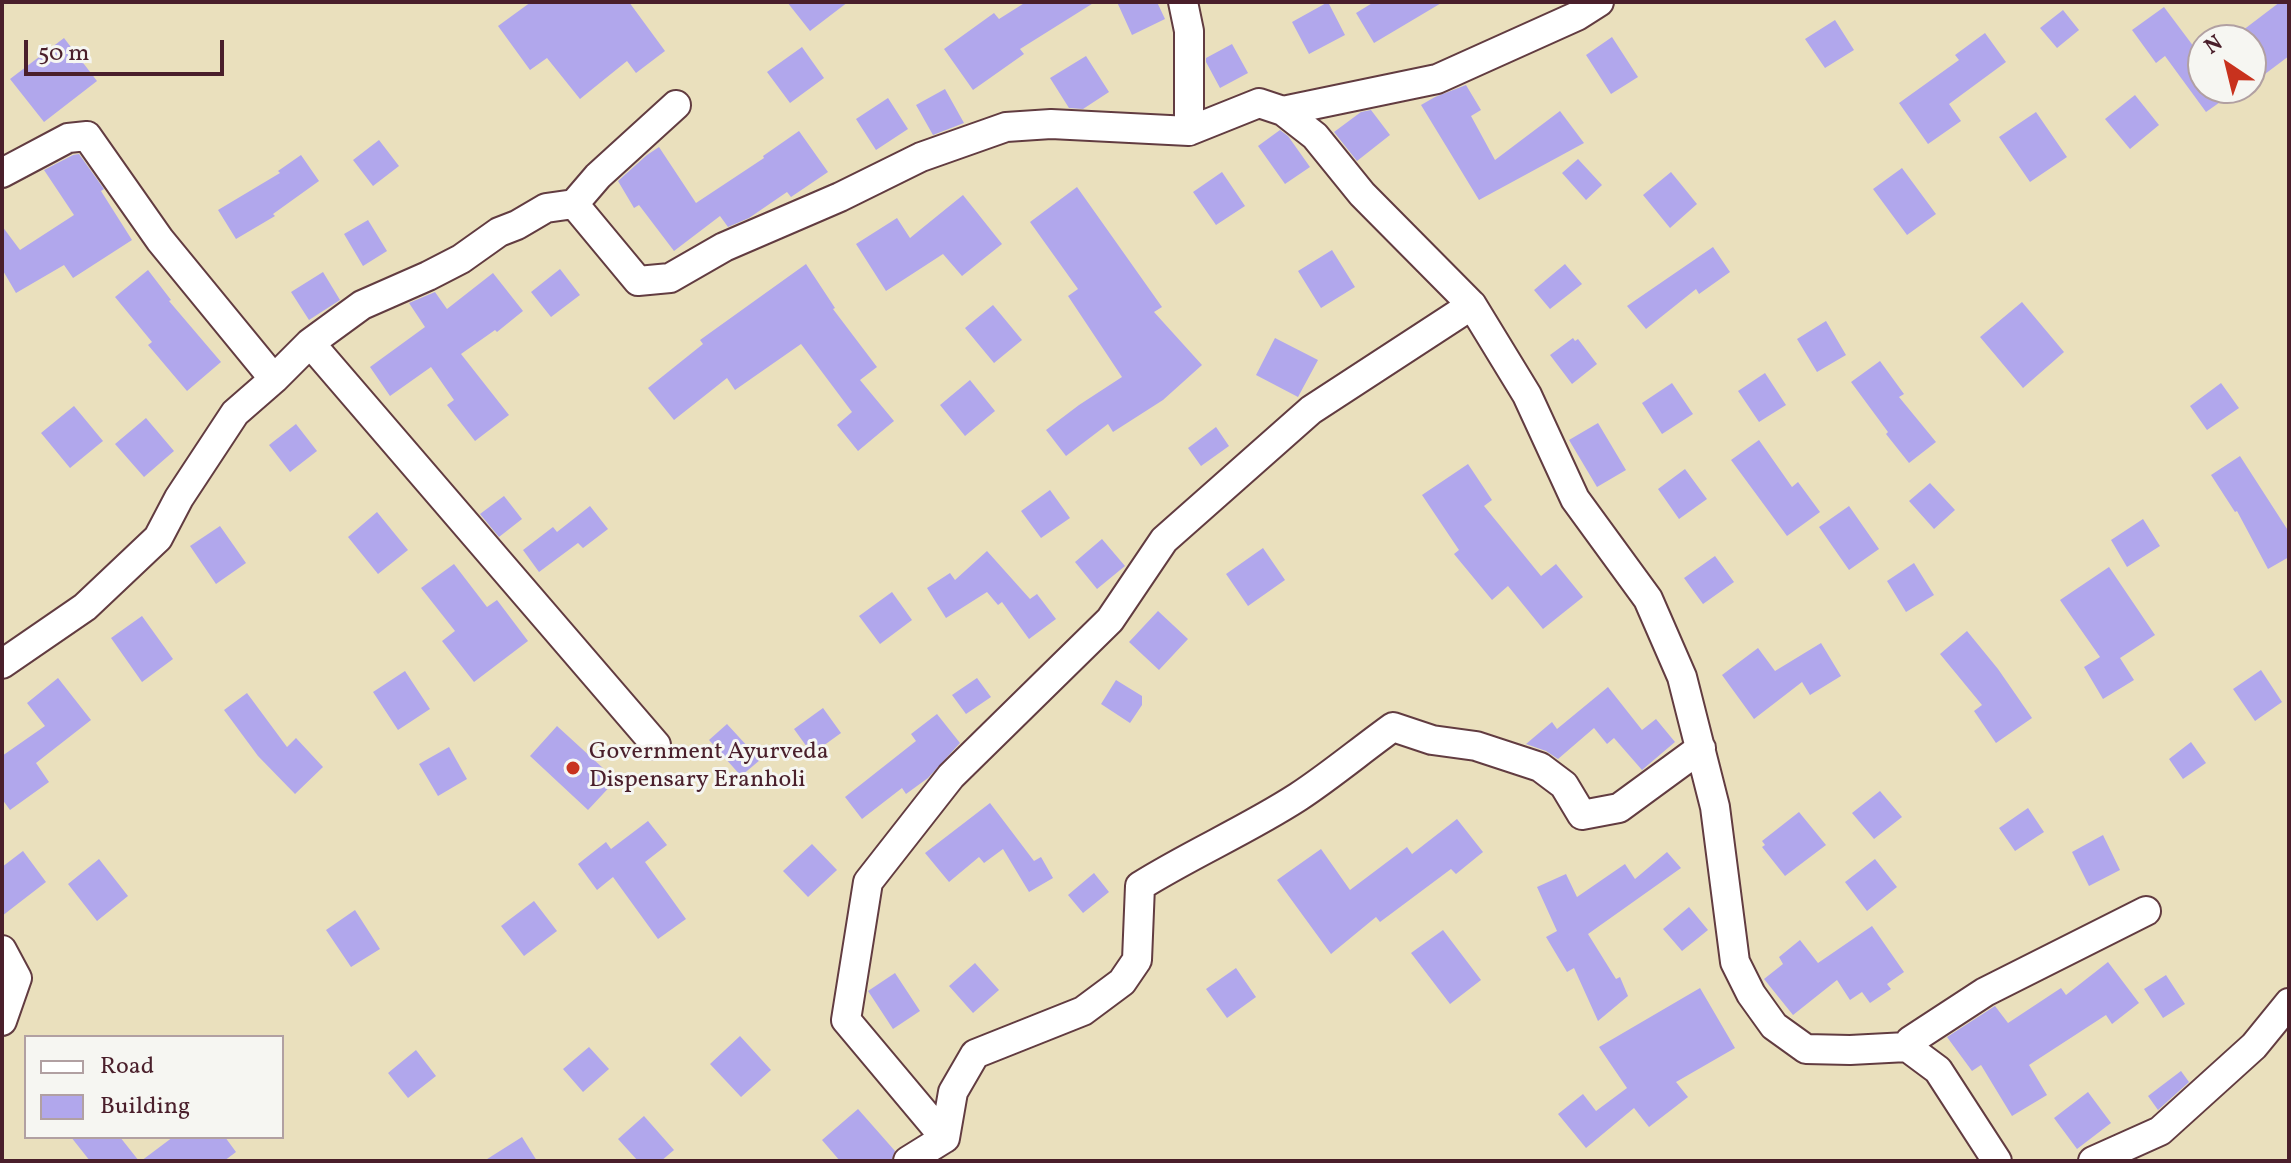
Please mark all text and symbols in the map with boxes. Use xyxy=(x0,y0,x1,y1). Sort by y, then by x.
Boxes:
scale bar xyxy=(28,24,228,74)
north arrow xyxy=(2187,24,2267,104)
text: N xyxy=(2199,28,2230,63)
text: 50 m xyxy=(38,37,90,71)
place label: Government Ayurveda Dispensary Eranholi xyxy=(589,740,829,796)
marker: Government Ayurveda Dispensary Eranholi xyxy=(564,759,582,777)
legend xyxy=(24,1035,284,1139)
text: Road xyxy=(100,1050,154,1084)
text: Building xyxy=(100,1090,190,1124)

